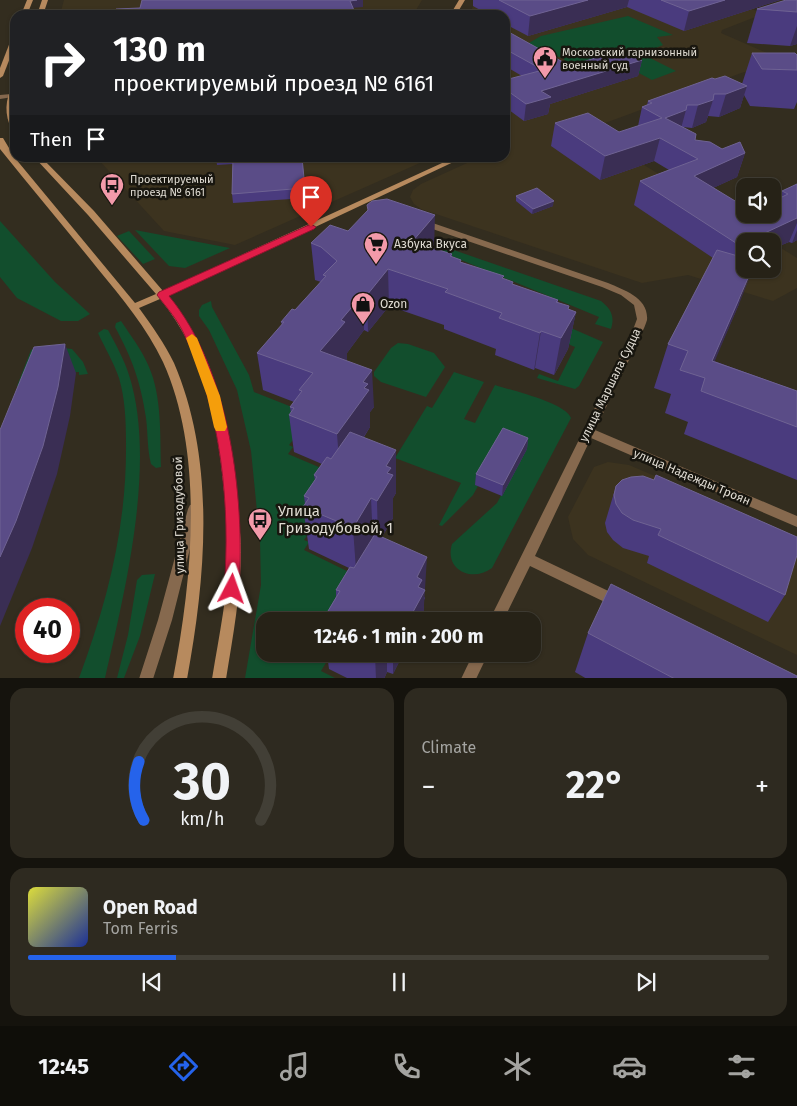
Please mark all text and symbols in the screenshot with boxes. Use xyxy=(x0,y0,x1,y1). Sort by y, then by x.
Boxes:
text: 130 m xyxy=(113,28,206,70)
icon: right xyxy=(30,30,95,95)
public building icon: Московский гарнизонный военный суд xyxy=(532,45,558,79)
place label: Московский гарнизонный военный суд xyxy=(562,46,697,72)
text: проектируемый проезд № 6161 xyxy=(113,70,434,97)
icon: arrive xyxy=(82,125,110,153)
text: Then xyxy=(30,128,72,151)
bus stop icon: Проектируемый проезд № 6161 xyxy=(99,172,125,206)
place label: Проектируемый проезд № 6161 xyxy=(130,173,214,199)
pin xyxy=(290,176,332,227)
map controls xyxy=(736,178,781,278)
button: sound xyxy=(736,178,781,223)
icon: arrive xyxy=(297,183,325,211)
supermarket icon: Азбука Вкуса xyxy=(363,231,389,265)
button: search xyxy=(736,233,781,278)
place label: Азбука Вкуса xyxy=(394,237,467,251)
shop icon: Ozon xyxy=(350,291,376,325)
place label: Ozon xyxy=(380,297,407,311)
street label: улица Маршала Судца xyxy=(576,326,644,444)
street label: улица Надежды Троян xyxy=(631,446,753,508)
street label: улица Гризодубовой xyxy=(171,456,187,574)
place label: Улица Гризодубовой, 1 xyxy=(278,502,393,537)
bus stop icon: Улица Гризодубовой, 1 xyxy=(247,507,273,541)
position arrow xyxy=(205,562,257,614)
speed limit sign: 40 xyxy=(15,598,80,663)
text: 12:46 · 1 min · 200 m xyxy=(314,625,484,648)
text: Climate xyxy=(422,738,476,757)
text: 30 xyxy=(172,750,230,813)
text: 22° xyxy=(566,762,625,808)
text: − xyxy=(422,770,436,803)
text: + xyxy=(755,770,769,803)
text: km/h xyxy=(180,808,224,830)
text: Open Road xyxy=(103,896,198,919)
text: Tom Ferris xyxy=(103,919,178,938)
icon: previous xyxy=(138,968,166,996)
icon: pause xyxy=(385,968,413,996)
icon: next xyxy=(632,968,660,996)
icon: directions xyxy=(166,1049,201,1084)
icon: music xyxy=(277,1049,312,1084)
icon: phone xyxy=(389,1049,424,1084)
icon: climate xyxy=(500,1049,535,1084)
icon: car xyxy=(612,1049,647,1084)
icon: filters xyxy=(724,1049,759,1084)
text: 12:45 xyxy=(38,1053,89,1080)

